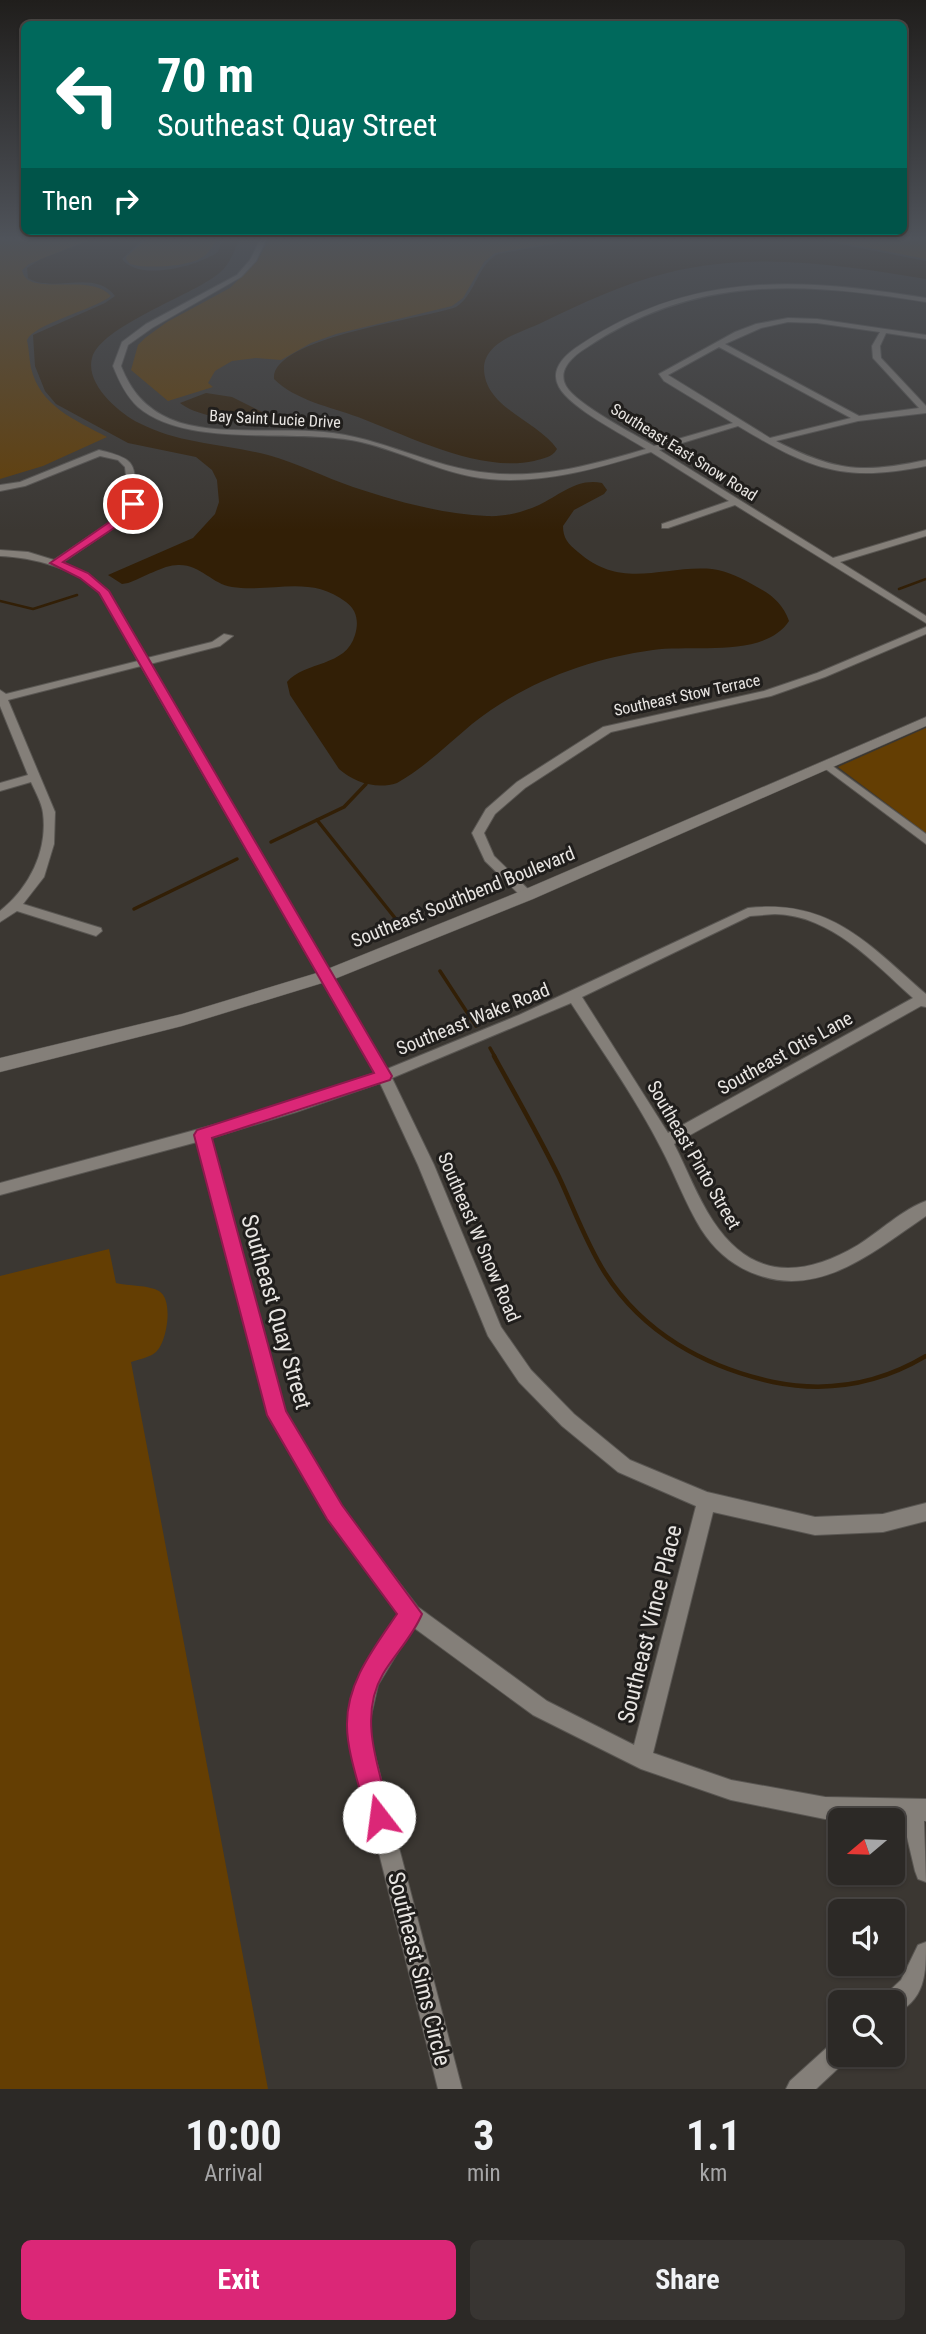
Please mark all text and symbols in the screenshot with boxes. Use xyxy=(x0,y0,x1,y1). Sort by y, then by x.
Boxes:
text: 70 m xyxy=(157,47,254,104)
icon: left xyxy=(42,49,133,140)
text: Southeast Quay Street xyxy=(157,106,437,144)
icon: right xyxy=(107,182,145,220)
text: Then xyxy=(42,186,93,216)
street label: Southeast East Snow Road xyxy=(607,399,761,505)
street label: Bay Saint Lucie Drive xyxy=(209,406,341,432)
pin xyxy=(103,474,163,534)
icon: arrive xyxy=(114,485,152,523)
street label: Southeast Stow Terrace xyxy=(612,670,762,720)
street label: Southeast Southbend Boulevard xyxy=(348,842,578,952)
street label: Southeast Wake Road xyxy=(393,978,553,1060)
street label: Southeast Otis Lane xyxy=(714,1006,857,1100)
street label: Southeast Pinto Street xyxy=(642,1077,746,1233)
street label: Southeast W Snow Road xyxy=(433,1149,525,1325)
street label: Southeast Quay Street xyxy=(235,1211,317,1413)
street label: Southeast Vince Place xyxy=(612,1522,688,1726)
position arrow xyxy=(342,1780,416,1854)
north arrow xyxy=(828,1808,905,1885)
map controls xyxy=(828,1808,905,2067)
street label: Southeast Sims Circle xyxy=(382,1869,456,2069)
button: sound xyxy=(828,1899,905,1976)
button: search xyxy=(828,1990,905,2067)
text: 10:00 xyxy=(185,2111,282,2160)
text: 3 xyxy=(473,2111,494,2160)
text: 1.1 xyxy=(686,2111,741,2160)
text: Arrival xyxy=(204,2160,263,2187)
text: min xyxy=(467,2160,501,2187)
text: km xyxy=(700,2160,727,2187)
button: Exit xyxy=(21,2240,456,2320)
button: Share xyxy=(470,2240,905,2320)

